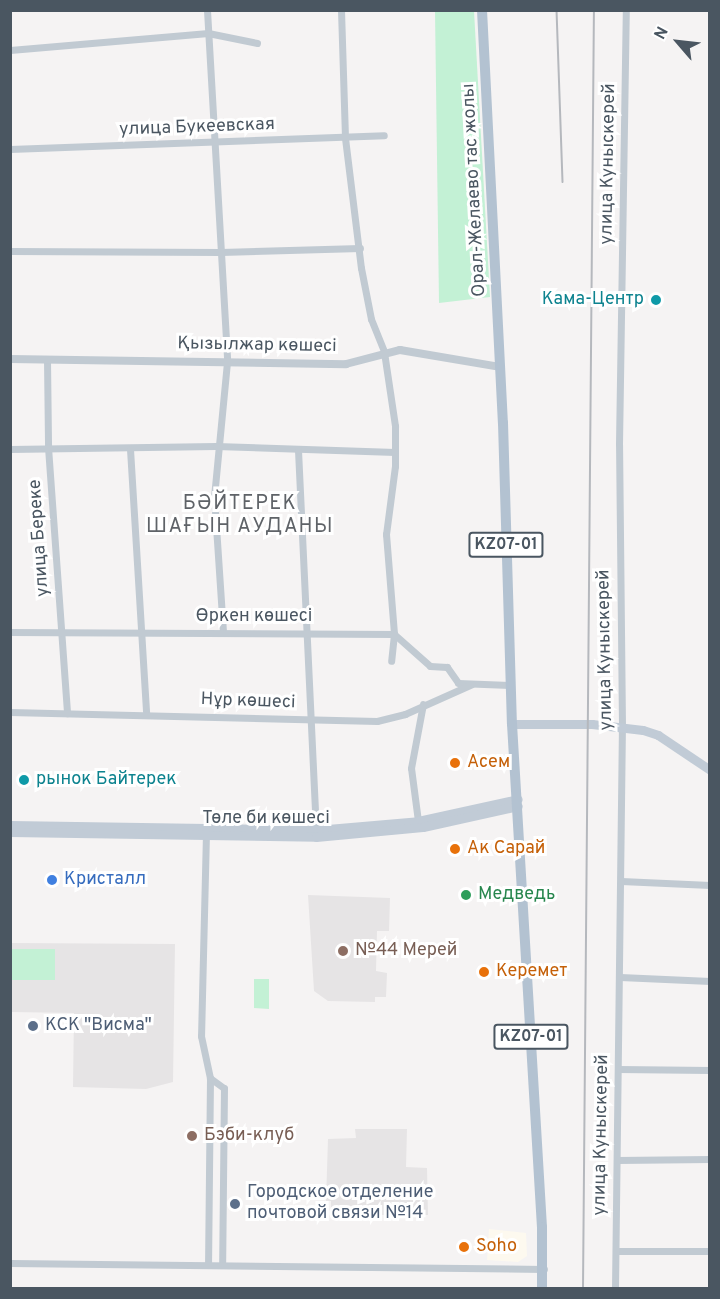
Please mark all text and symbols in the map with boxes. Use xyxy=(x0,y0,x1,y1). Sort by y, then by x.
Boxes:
north arrow xyxy=(648,12,708,72)
text: N xyxy=(651,24,674,43)
street label: Орал-Желаево тас жолы xyxy=(459,83,491,297)
street label: улица Куныскерей xyxy=(597,83,621,245)
street label: улица Букеевская xyxy=(119,114,275,142)
place label: Кама-Центр xyxy=(542,289,644,311)
marker: Кама-Центр xyxy=(649,293,663,307)
street label: Қызылжар көшесі xyxy=(177,334,337,358)
street label: улица Береке xyxy=(25,479,55,597)
district label: БӘЙТЕРЕК ШАҒЫН АУДАНЫ xyxy=(146,493,334,540)
road number: KZ07-01 xyxy=(467,532,545,558)
street label: улица Куныскерей xyxy=(594,569,618,731)
street label: Өркен көшесі xyxy=(196,606,312,628)
street label: Нұр көшесі xyxy=(200,690,296,714)
place label: Асем xyxy=(467,752,510,774)
marker: Асем xyxy=(448,756,462,770)
place label: рынок Байтерек xyxy=(36,769,176,791)
marker: рынок Байтерек xyxy=(17,773,31,787)
street label: Төле би көшесі xyxy=(202,808,330,830)
place label: Ак Сарай xyxy=(467,838,545,860)
marker: Ак Сарай xyxy=(448,842,462,856)
place label: Кристалл xyxy=(64,869,146,891)
marker: Кристалл xyxy=(45,873,59,887)
place label: Медведь xyxy=(478,884,555,906)
marker: Медведь xyxy=(459,888,473,902)
place label: №44 Мерей xyxy=(355,940,457,962)
marker: №44 Мерей xyxy=(336,944,350,958)
place label: Керемет xyxy=(496,961,567,983)
marker: Керемет xyxy=(477,965,491,979)
place label: КСК "Висма" xyxy=(45,1015,152,1037)
marker: КСК "Висма" xyxy=(26,1019,40,1033)
road number: KZ07-01 xyxy=(492,1024,570,1050)
street label: улица Куныскерей xyxy=(590,1054,614,1216)
place label: Бэби-клуб xyxy=(204,1125,294,1147)
marker: Бэби-клуб xyxy=(185,1129,199,1143)
place label: Городское отделение почтовой связи №14 xyxy=(247,1183,433,1226)
marker: Городское отделение почтовой связи №14 xyxy=(228,1197,242,1211)
place label: Soho xyxy=(476,1236,517,1258)
marker: Soho xyxy=(457,1240,471,1254)

